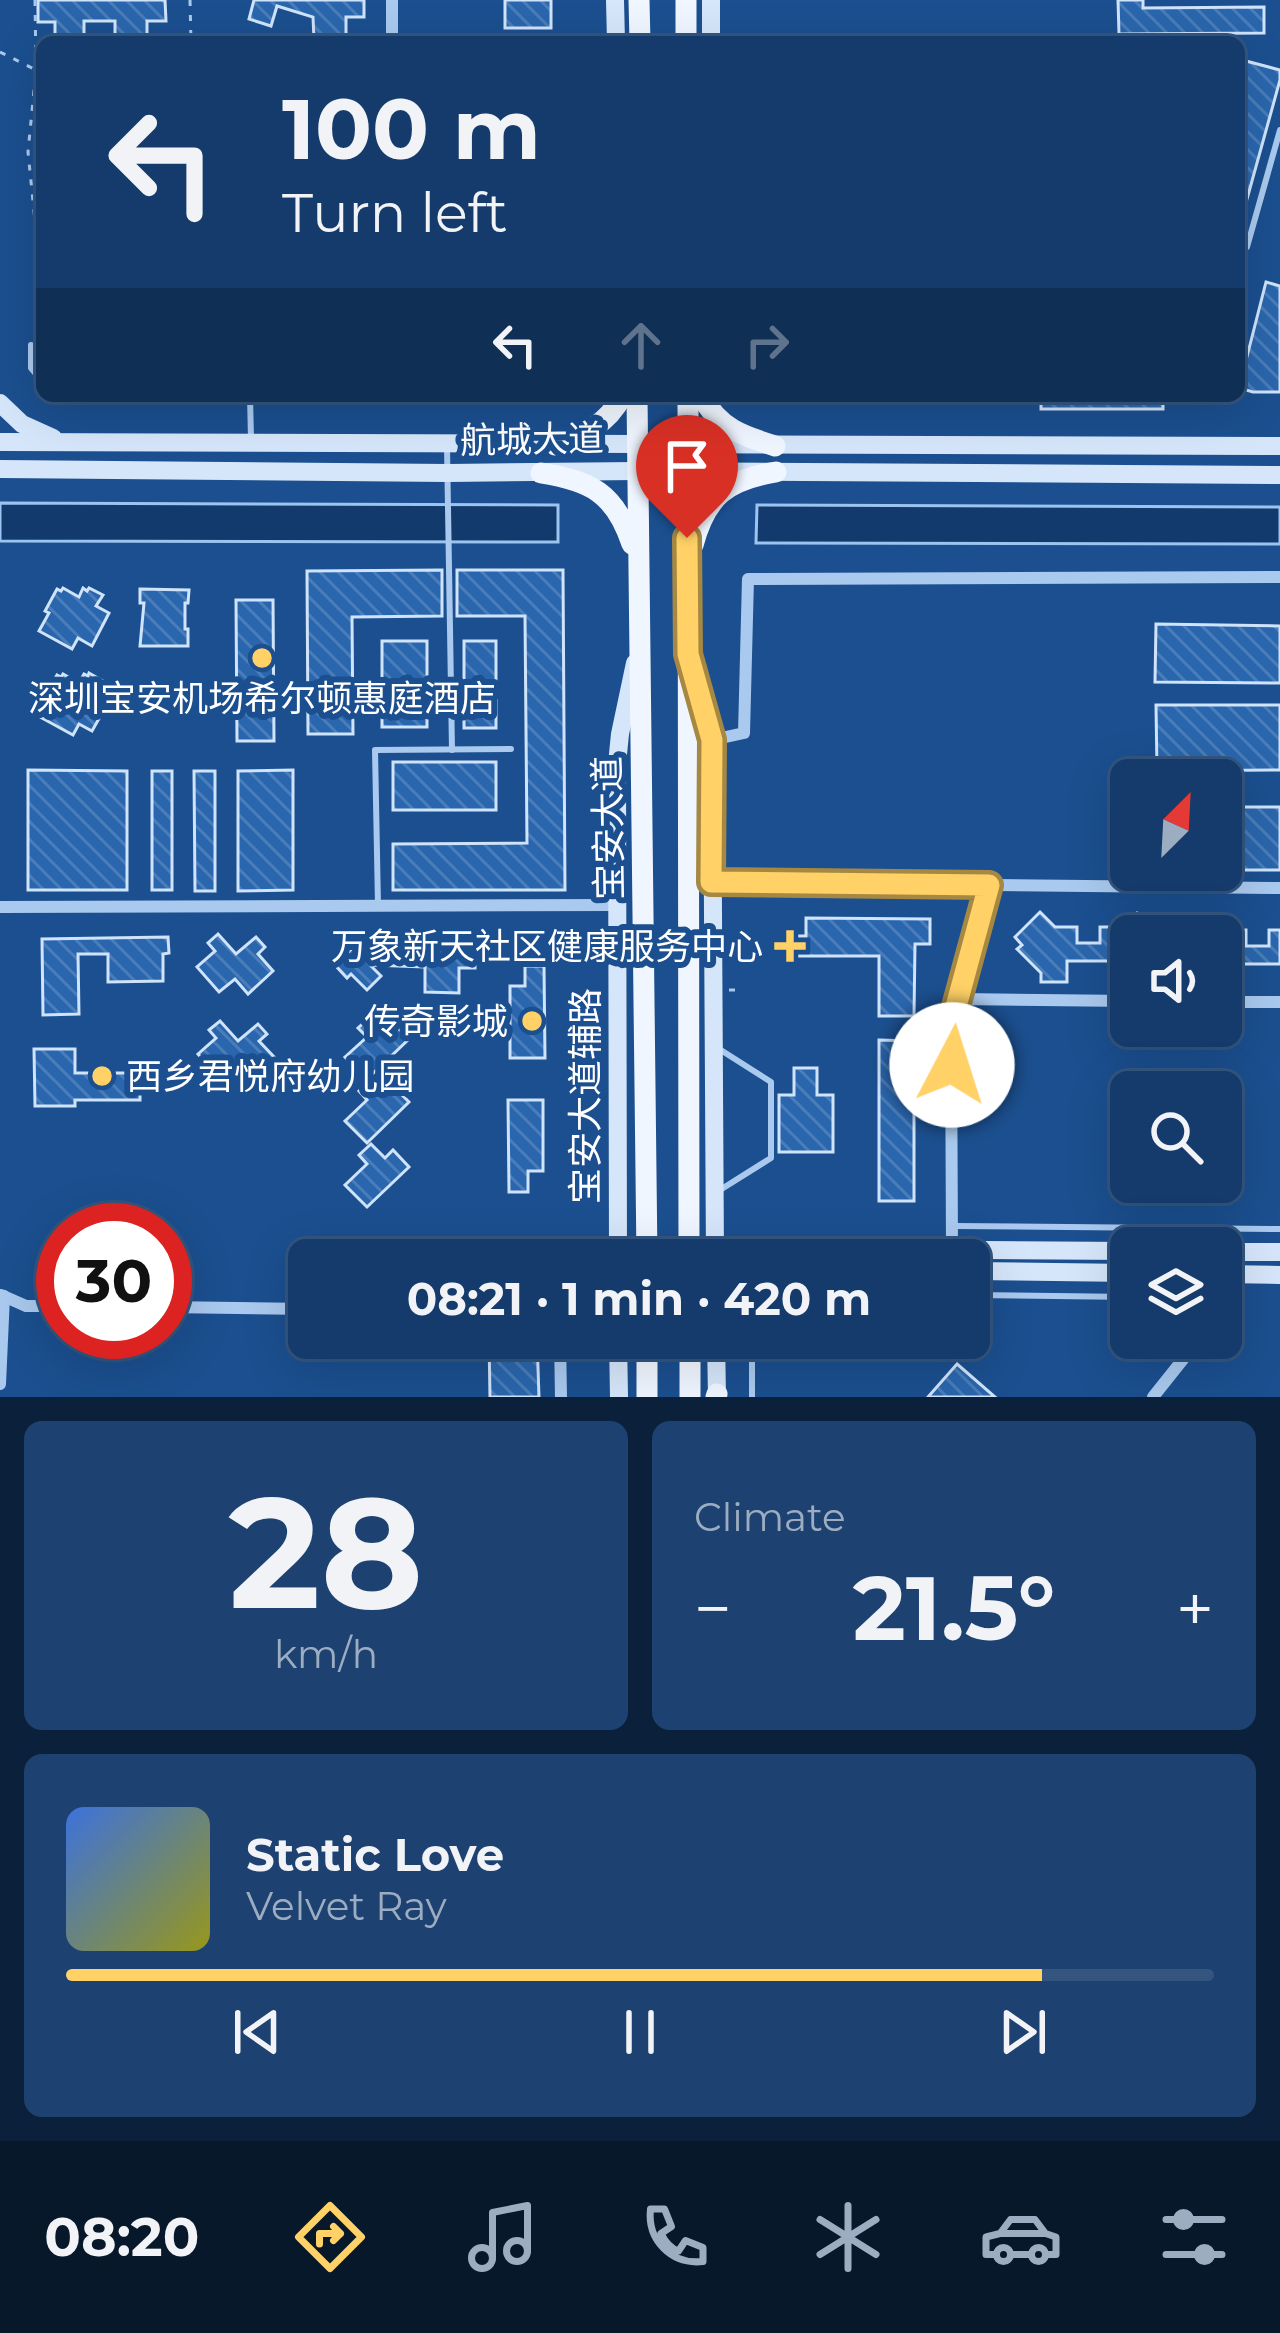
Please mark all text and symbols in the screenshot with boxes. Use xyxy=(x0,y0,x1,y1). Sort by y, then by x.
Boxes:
text: 100 m xyxy=(282,78,541,180)
icon: left xyxy=(84,84,240,240)
text: Turn left xyxy=(282,180,508,246)
icon: left xyxy=(482,312,548,378)
icon: ahead xyxy=(608,312,674,378)
icon: right xyxy=(734,312,800,378)
pin xyxy=(636,415,738,538)
street label: 航城大道 xyxy=(460,416,604,462)
icon: arrive xyxy=(654,433,720,499)
marker: 深圳宝安机场希尔顿惠庭酒店 xyxy=(249,645,275,671)
place label: 深圳宝安机场希尔顿惠庭酒店 xyxy=(28,676,496,720)
street label: 宝安大道 xyxy=(585,756,631,900)
north arrow xyxy=(1110,759,1242,891)
map controls xyxy=(1110,759,1242,1359)
button: sound xyxy=(1110,915,1242,1047)
place label: 万象新天社区健康服务中心 xyxy=(331,924,763,968)
marker: 万象新天社区健康服务中心 xyxy=(774,930,806,962)
street label: 宝安大道辅路 xyxy=(563,988,607,1204)
place label: 传奇影城 xyxy=(364,999,508,1043)
position arrow xyxy=(889,1002,1015,1128)
marker: 传奇影城 xyxy=(519,1008,545,1034)
place label: 西乡君悦府幼儿园 xyxy=(126,1054,414,1098)
marker: 西乡君悦府幼儿园 xyxy=(89,1063,115,1089)
button: search xyxy=(1110,1071,1242,1203)
speed limit sign: 30 xyxy=(36,1203,192,1359)
button: layers xyxy=(1110,1227,1242,1359)
text: 08:21 · 1 min · 420 m xyxy=(407,1271,871,1326)
text: 28 xyxy=(229,1457,424,1647)
text: Climate xyxy=(694,1493,846,1541)
text: 21.5° xyxy=(853,1553,1055,1663)
text: − xyxy=(694,1568,732,1649)
text: + xyxy=(1176,1568,1214,1649)
text: km/h xyxy=(274,1630,378,1678)
text: Static Love xyxy=(246,1827,504,1882)
text: Velvet Ray xyxy=(246,1882,447,1930)
icon: previous xyxy=(224,1999,290,2065)
icon: pause xyxy=(607,1999,673,2065)
icon: next xyxy=(990,1999,1056,2065)
icon: directions xyxy=(288,2195,372,2279)
icon: music xyxy=(461,2195,545,2279)
icon: phone xyxy=(633,2195,717,2279)
icon: climate xyxy=(806,2195,890,2279)
icon: car xyxy=(979,2195,1063,2279)
icon: filters xyxy=(1152,2195,1236,2279)
text: 08:20 xyxy=(44,2204,199,2270)

